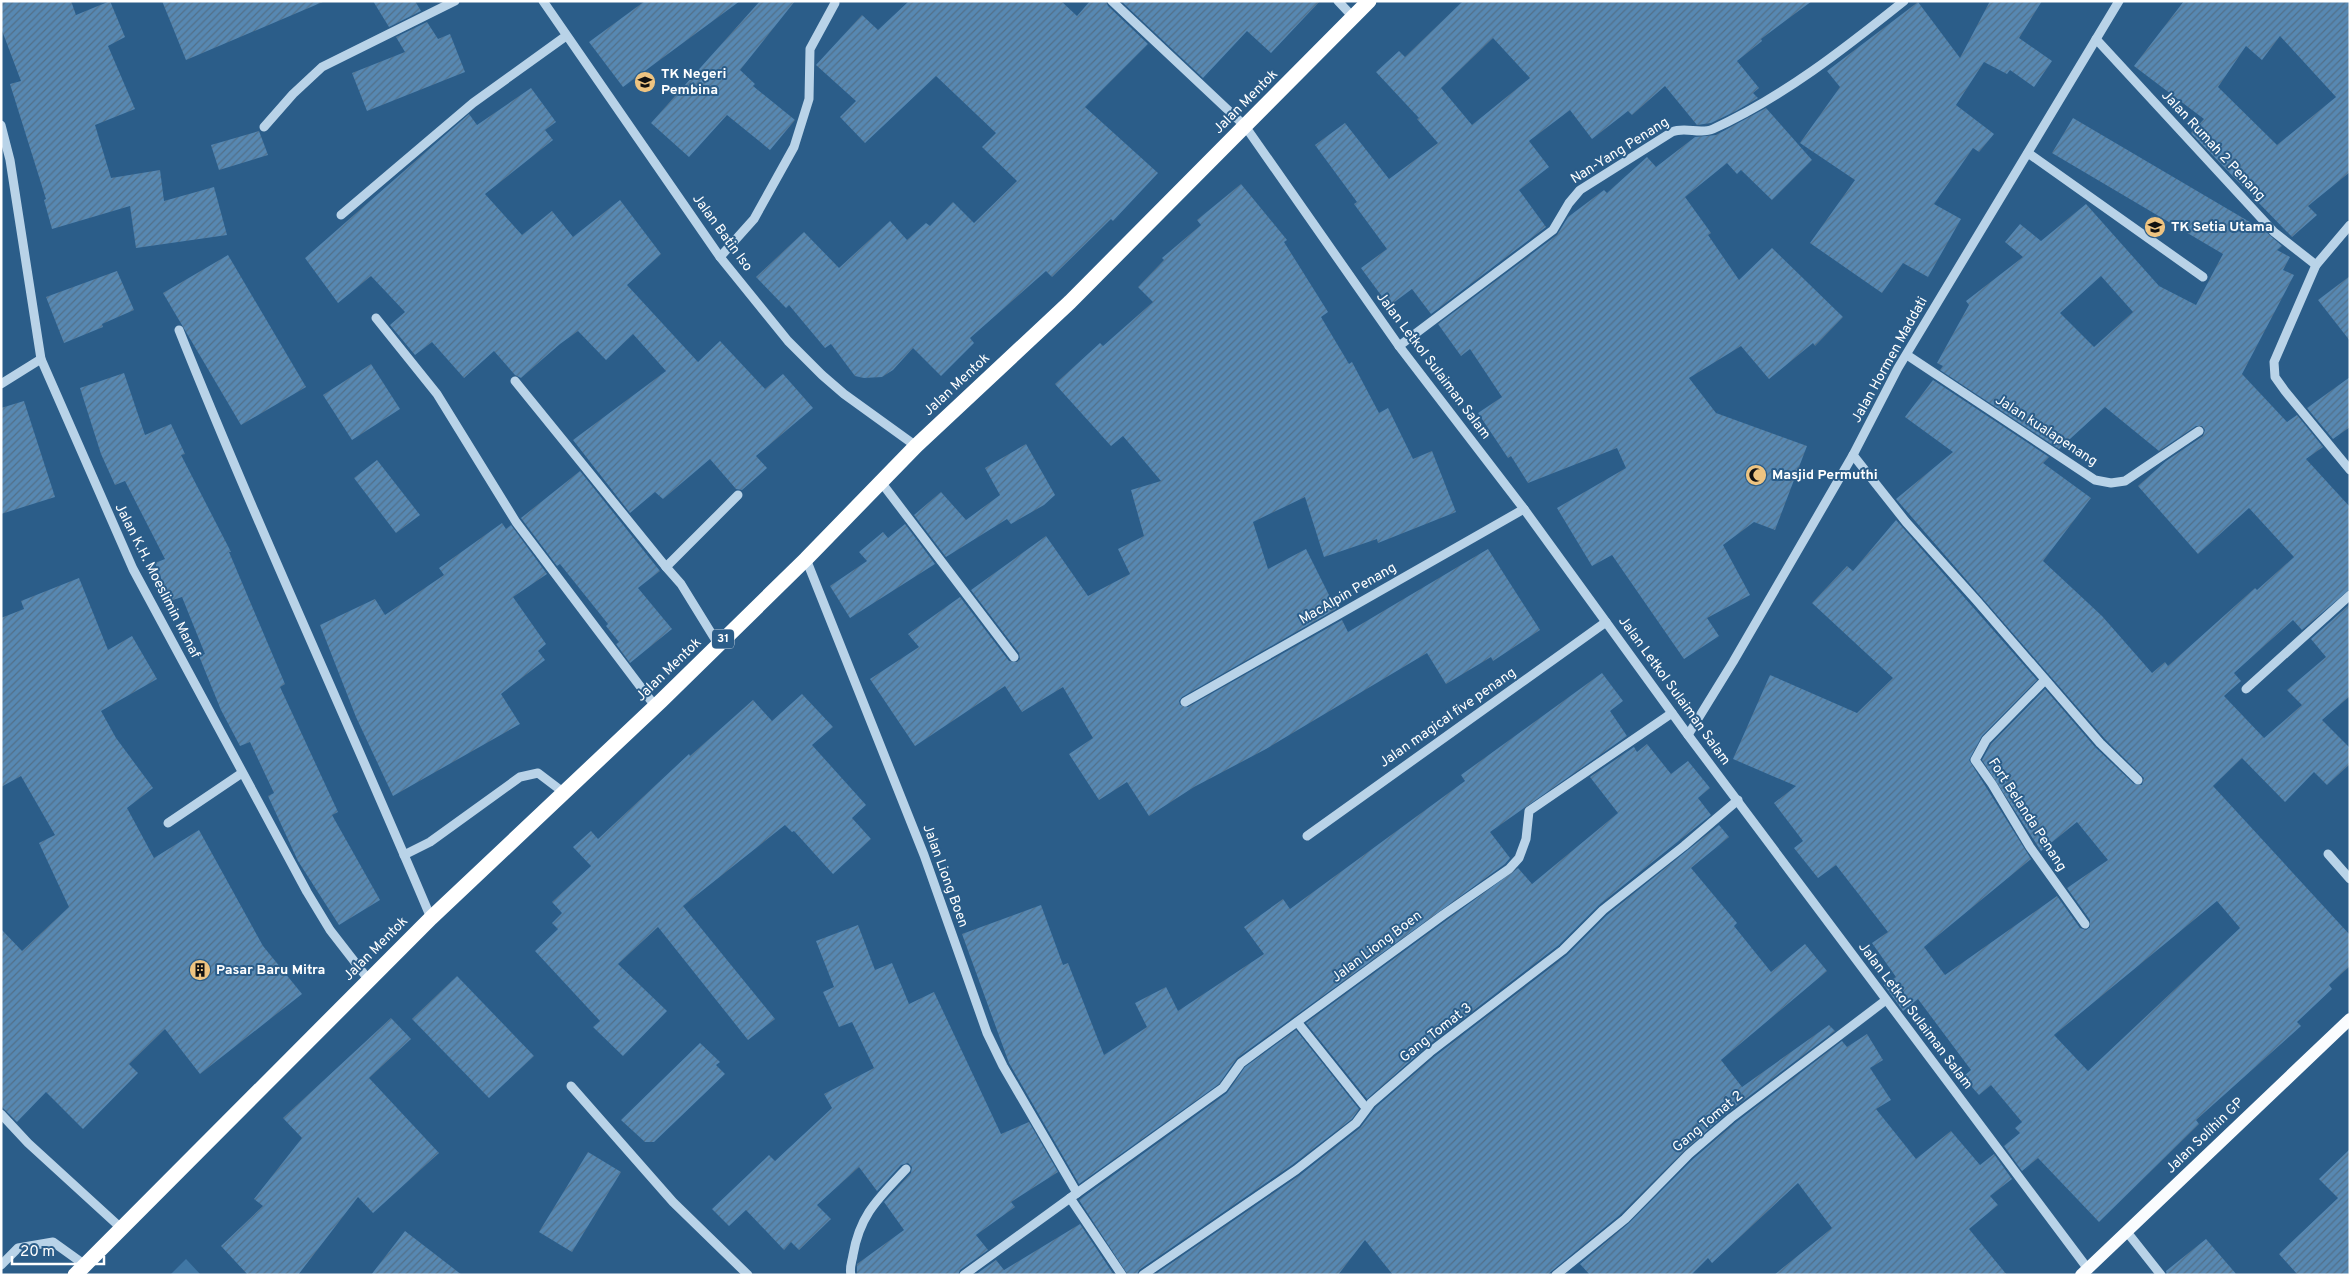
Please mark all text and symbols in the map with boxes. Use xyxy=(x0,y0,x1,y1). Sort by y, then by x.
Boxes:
place label: TK Negeri Pembina xyxy=(661,66,726,99)
street label: Jalan Mentok xyxy=(1210,66,1282,138)
school or university icon: TK Negeri Pembina xyxy=(633,70,657,94)
street label: Jalan Rumah 2 Penang xyxy=(2157,87,2269,205)
street label: Nan-Yang Penang xyxy=(1568,114,1672,188)
street label: Jalan Batin Iso xyxy=(688,191,756,275)
school or university icon: TK Setia Utama xyxy=(2143,215,2167,239)
place label: TK Setia Utama xyxy=(2171,219,2273,236)
street label: Jalan Letkol Sulaiman Salam xyxy=(1372,289,1494,443)
street label: Jalan Hormen Maddati xyxy=(1848,294,1932,426)
street label: Jalan Mentok xyxy=(920,350,994,420)
street label: Jalan kualapenang xyxy=(1992,392,2100,470)
mosque icon: Masjid Permuthi xyxy=(1744,463,1768,487)
place label: Masjid Permuthi xyxy=(1772,467,1878,484)
street label: Jalan K.H. Moeslimin Manaf xyxy=(111,501,204,662)
street label: MacAlpin Penang xyxy=(1296,559,1400,629)
street label: Jalan Letkol Sulaiman Salam xyxy=(1614,613,1734,769)
road number: 31 xyxy=(712,630,734,648)
street label: Jalan Mentok xyxy=(633,635,705,705)
street label: Jalan magical five penang xyxy=(1376,664,1520,772)
street label: Fort Belanda Penang xyxy=(1984,755,2070,875)
street label: Jalan Liong Boen xyxy=(918,822,972,930)
street label: Jalan Liong Boen xyxy=(1328,908,1426,986)
street label: Jalan Mentok xyxy=(340,913,412,985)
street label: Jalan Letkol Sulaiman Salam xyxy=(1854,939,1976,1093)
building icon: Pasar Baru Mitra xyxy=(188,958,212,982)
place label: Pasar Baru Mitra xyxy=(216,962,325,979)
street label: Gang Tomat 3 xyxy=(1397,1000,1475,1066)
street label: Gang Tomat 2 xyxy=(1669,1088,1747,1156)
street label: Jalan Solihin GP xyxy=(2163,1094,2248,1177)
scale bar xyxy=(12,1234,105,1266)
text: 20 m xyxy=(20,1243,55,1262)

